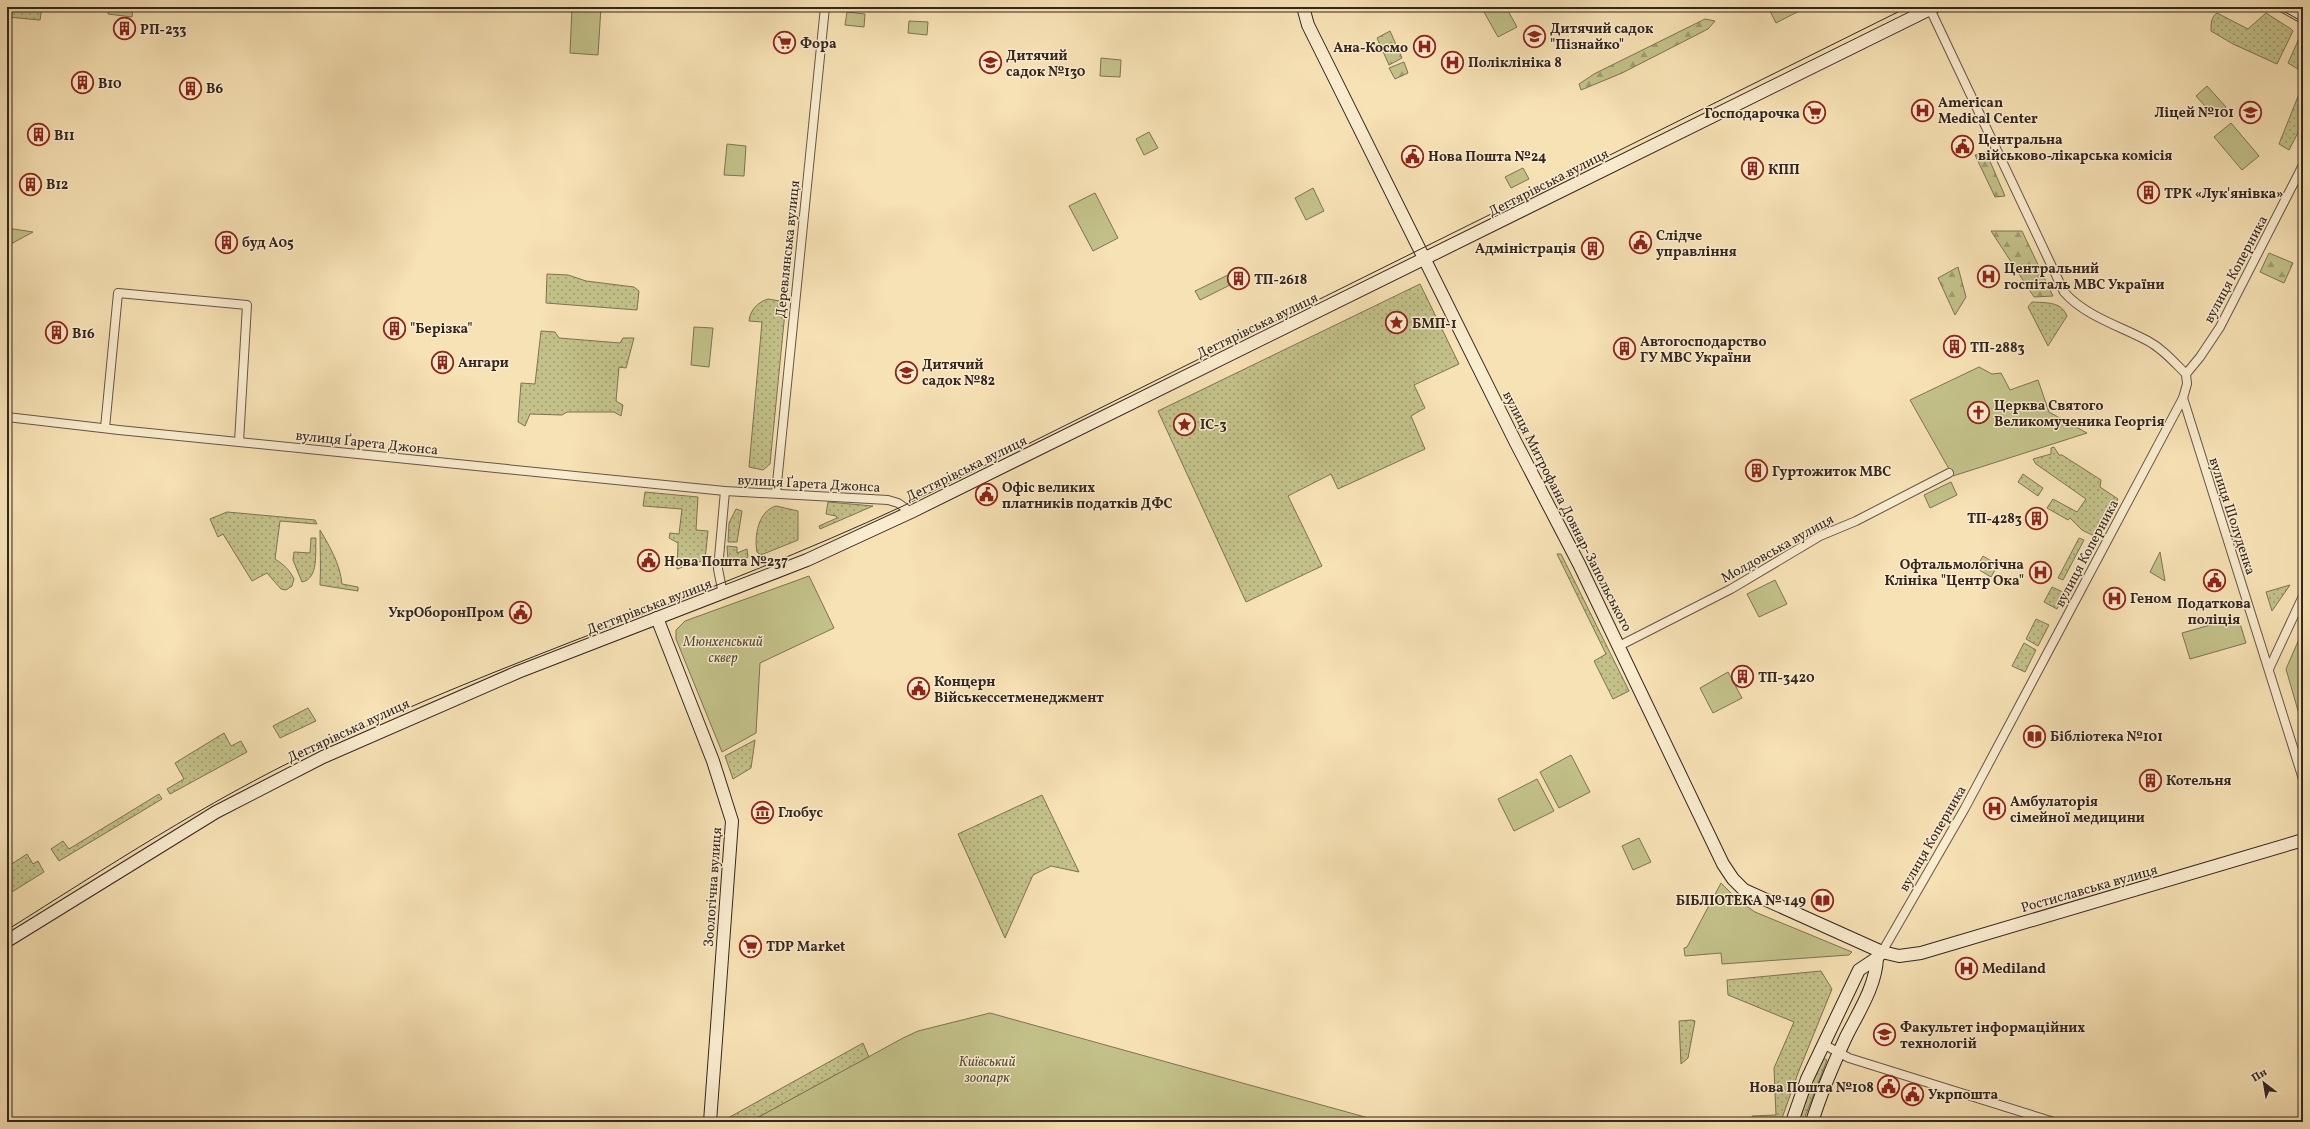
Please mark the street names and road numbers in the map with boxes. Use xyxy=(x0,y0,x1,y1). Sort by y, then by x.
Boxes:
street label: Дегтярівська вулиця xyxy=(1485,145,1612,222)
street label: Деревлянська вулиця xyxy=(772,179,805,319)
street label: вулиця Коперника xyxy=(2200,213,2273,327)
street label: Дегтярівська вулиця xyxy=(1194,289,1321,364)
street label: вулиця Митрофана Довнар-Запольського xyxy=(1497,388,1636,635)
street label: вулиця Ґарета Джонса xyxy=(295,427,439,460)
street label: Дегтярівська вулиця xyxy=(903,432,1030,507)
street label: вулиця Шолуденка xyxy=(2204,455,2260,578)
street label: вулиця Ґарета Джонса xyxy=(737,471,881,498)
street label: вулиця Коперника xyxy=(2051,497,2124,611)
street label: Молдовська вулиця xyxy=(1718,510,1838,588)
street label: Дегтярівська вулиця xyxy=(584,575,715,640)
street label: Дегтярівська вулиця xyxy=(284,695,413,768)
street label: вулиця Коперника xyxy=(1895,782,1971,895)
street label: Зоологічна вулиця xyxy=(700,827,727,948)
street label: Ростиславська вулиця xyxy=(2019,861,2160,918)

